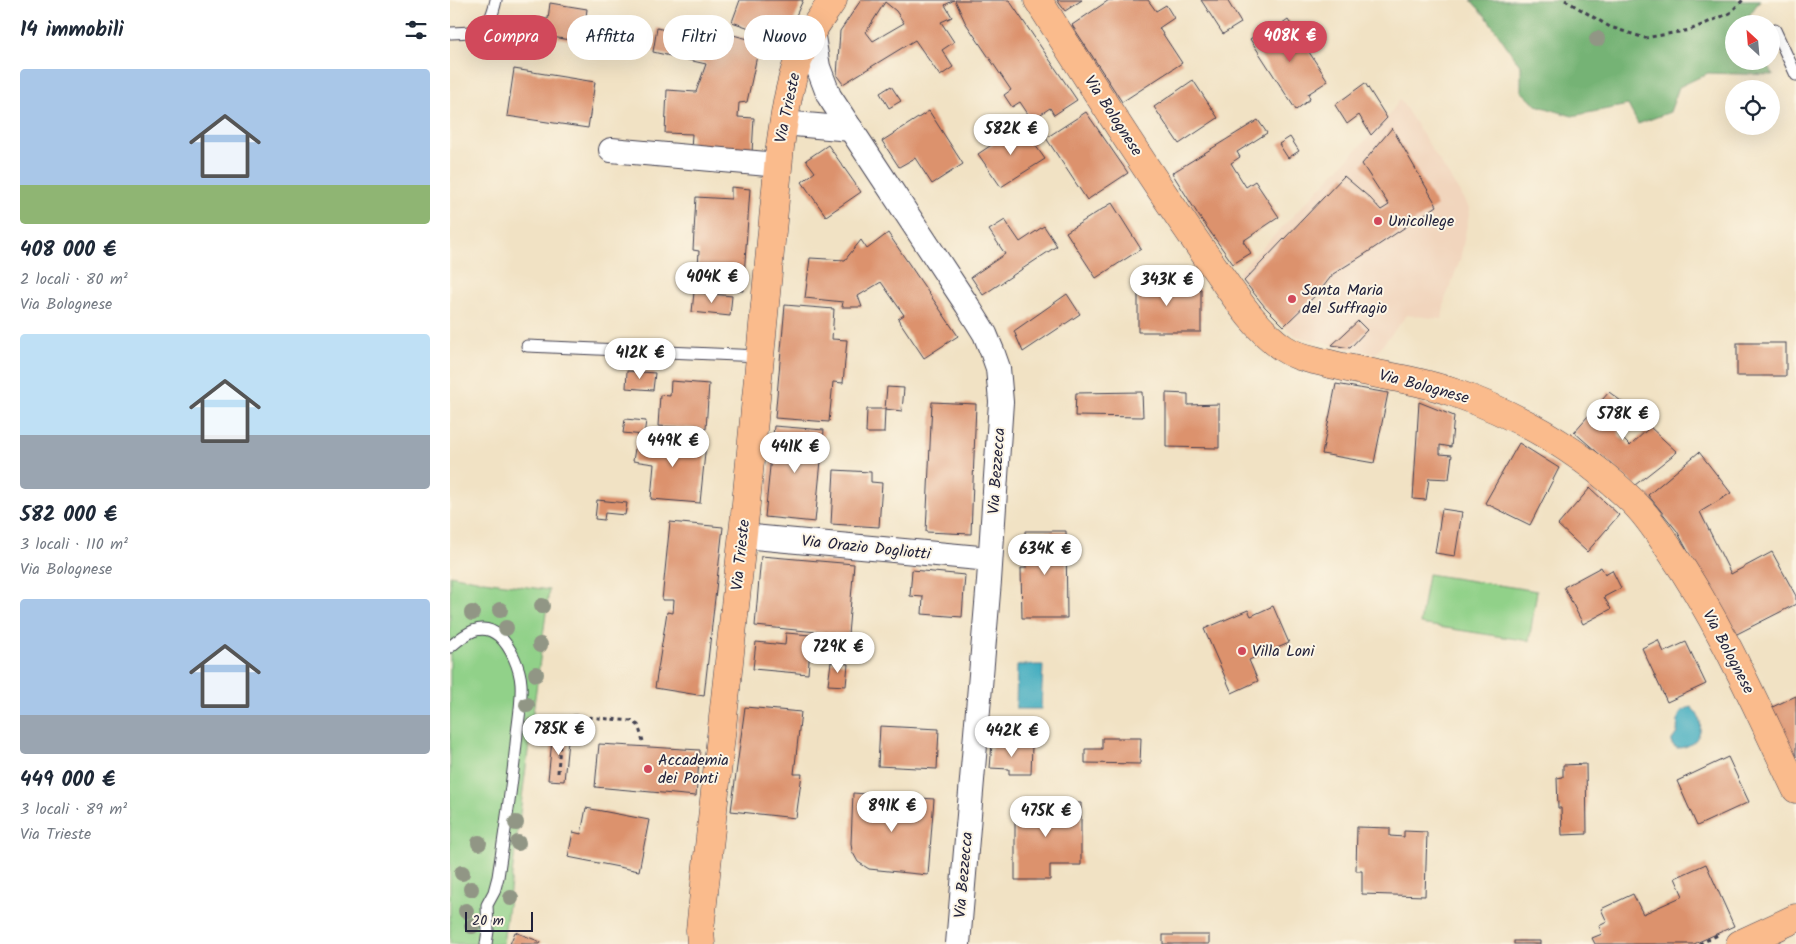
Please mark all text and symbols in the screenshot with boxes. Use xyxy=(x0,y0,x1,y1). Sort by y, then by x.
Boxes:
text: 14 immobili xyxy=(20,14,124,47)
chip: Compra xyxy=(465,15,557,60)
chip: Affitta xyxy=(567,15,653,60)
chip: Filtri xyxy=(663,15,734,60)
chip: Nuovo xyxy=(744,15,825,60)
north arrow xyxy=(1725,15,1780,70)
map controls xyxy=(1725,15,1780,135)
icon: filters xyxy=(402,16,430,44)
pin: 408K € xyxy=(1249,20,1331,63)
text: 408K € xyxy=(1264,24,1316,49)
street label: Via Trieste xyxy=(768,71,808,145)
street label: Via Bolognese xyxy=(1077,71,1149,161)
button: locate xyxy=(1725,80,1780,135)
icon: home xyxy=(180,101,270,191)
pin: 582K € xyxy=(970,114,1052,156)
text: 582K € xyxy=(985,117,1037,142)
place label: Unicollege xyxy=(1388,209,1454,234)
marker: Unicollege xyxy=(1372,215,1384,227)
text: 408 000 € xyxy=(20,234,116,267)
pin: 404K € xyxy=(671,262,753,304)
pin: 343K € xyxy=(1126,264,1208,307)
text: 404K € xyxy=(686,265,738,290)
text: 2 locali · 80 m² xyxy=(20,267,128,292)
text: 343K € xyxy=(1141,268,1193,293)
place label: Santa Maria del Suffragio xyxy=(1302,278,1387,321)
text: Via Bolognese xyxy=(20,292,112,317)
marker: Santa Maria del Suffragio xyxy=(1286,293,1298,305)
pin: 412K € xyxy=(599,338,681,380)
text: 412K € xyxy=(616,341,664,366)
street label: Via Bolognese xyxy=(1376,363,1472,411)
icon: home xyxy=(180,366,270,456)
pin: 578K € xyxy=(1582,398,1664,441)
text: 578K € xyxy=(1597,402,1649,427)
pin: 449K € xyxy=(632,426,714,468)
street label: Via Bezzecca xyxy=(982,427,1012,515)
text: 449K € xyxy=(647,429,699,454)
pin: 441K € xyxy=(754,432,836,474)
text: 441K € xyxy=(771,435,819,460)
text: 582 000 € xyxy=(20,499,117,532)
street label: Via Trieste xyxy=(725,518,757,592)
street label: Via Orazio Dogliotti xyxy=(800,529,933,567)
text: 3 locali · 110 m² xyxy=(20,532,128,557)
pin: 634K € xyxy=(1004,534,1086,576)
text: 634K € xyxy=(1019,537,1071,562)
text: Via Bolognese xyxy=(20,557,112,582)
street label: Via Bolognese xyxy=(1695,605,1761,699)
icon: home xyxy=(180,631,270,721)
pin: 729K € xyxy=(797,632,879,674)
text: 729K € xyxy=(813,635,863,660)
place label: Villa Loni xyxy=(1252,639,1316,664)
marker: Villa Loni xyxy=(1236,645,1248,657)
pin: 785K € xyxy=(518,714,600,756)
pin: 442K € xyxy=(971,716,1053,758)
text: 785K € xyxy=(533,717,585,742)
text: 442K € xyxy=(986,719,1038,744)
place label: Accademia dei Ponti xyxy=(658,748,729,791)
marker: Accademia dei Ponti xyxy=(642,763,654,775)
text: 449 000 € xyxy=(20,764,115,797)
pin: 891K € xyxy=(851,790,933,833)
text: 891K € xyxy=(868,794,916,819)
pin: 475K € xyxy=(1005,796,1087,838)
text: 3 locali · 89 m² xyxy=(20,797,127,822)
text: 475K € xyxy=(1021,799,1071,824)
text: Via Trieste xyxy=(20,822,91,847)
street label: Via Bezzecca xyxy=(948,831,980,919)
scale bar xyxy=(465,909,532,932)
text: 20 m xyxy=(472,910,504,932)

